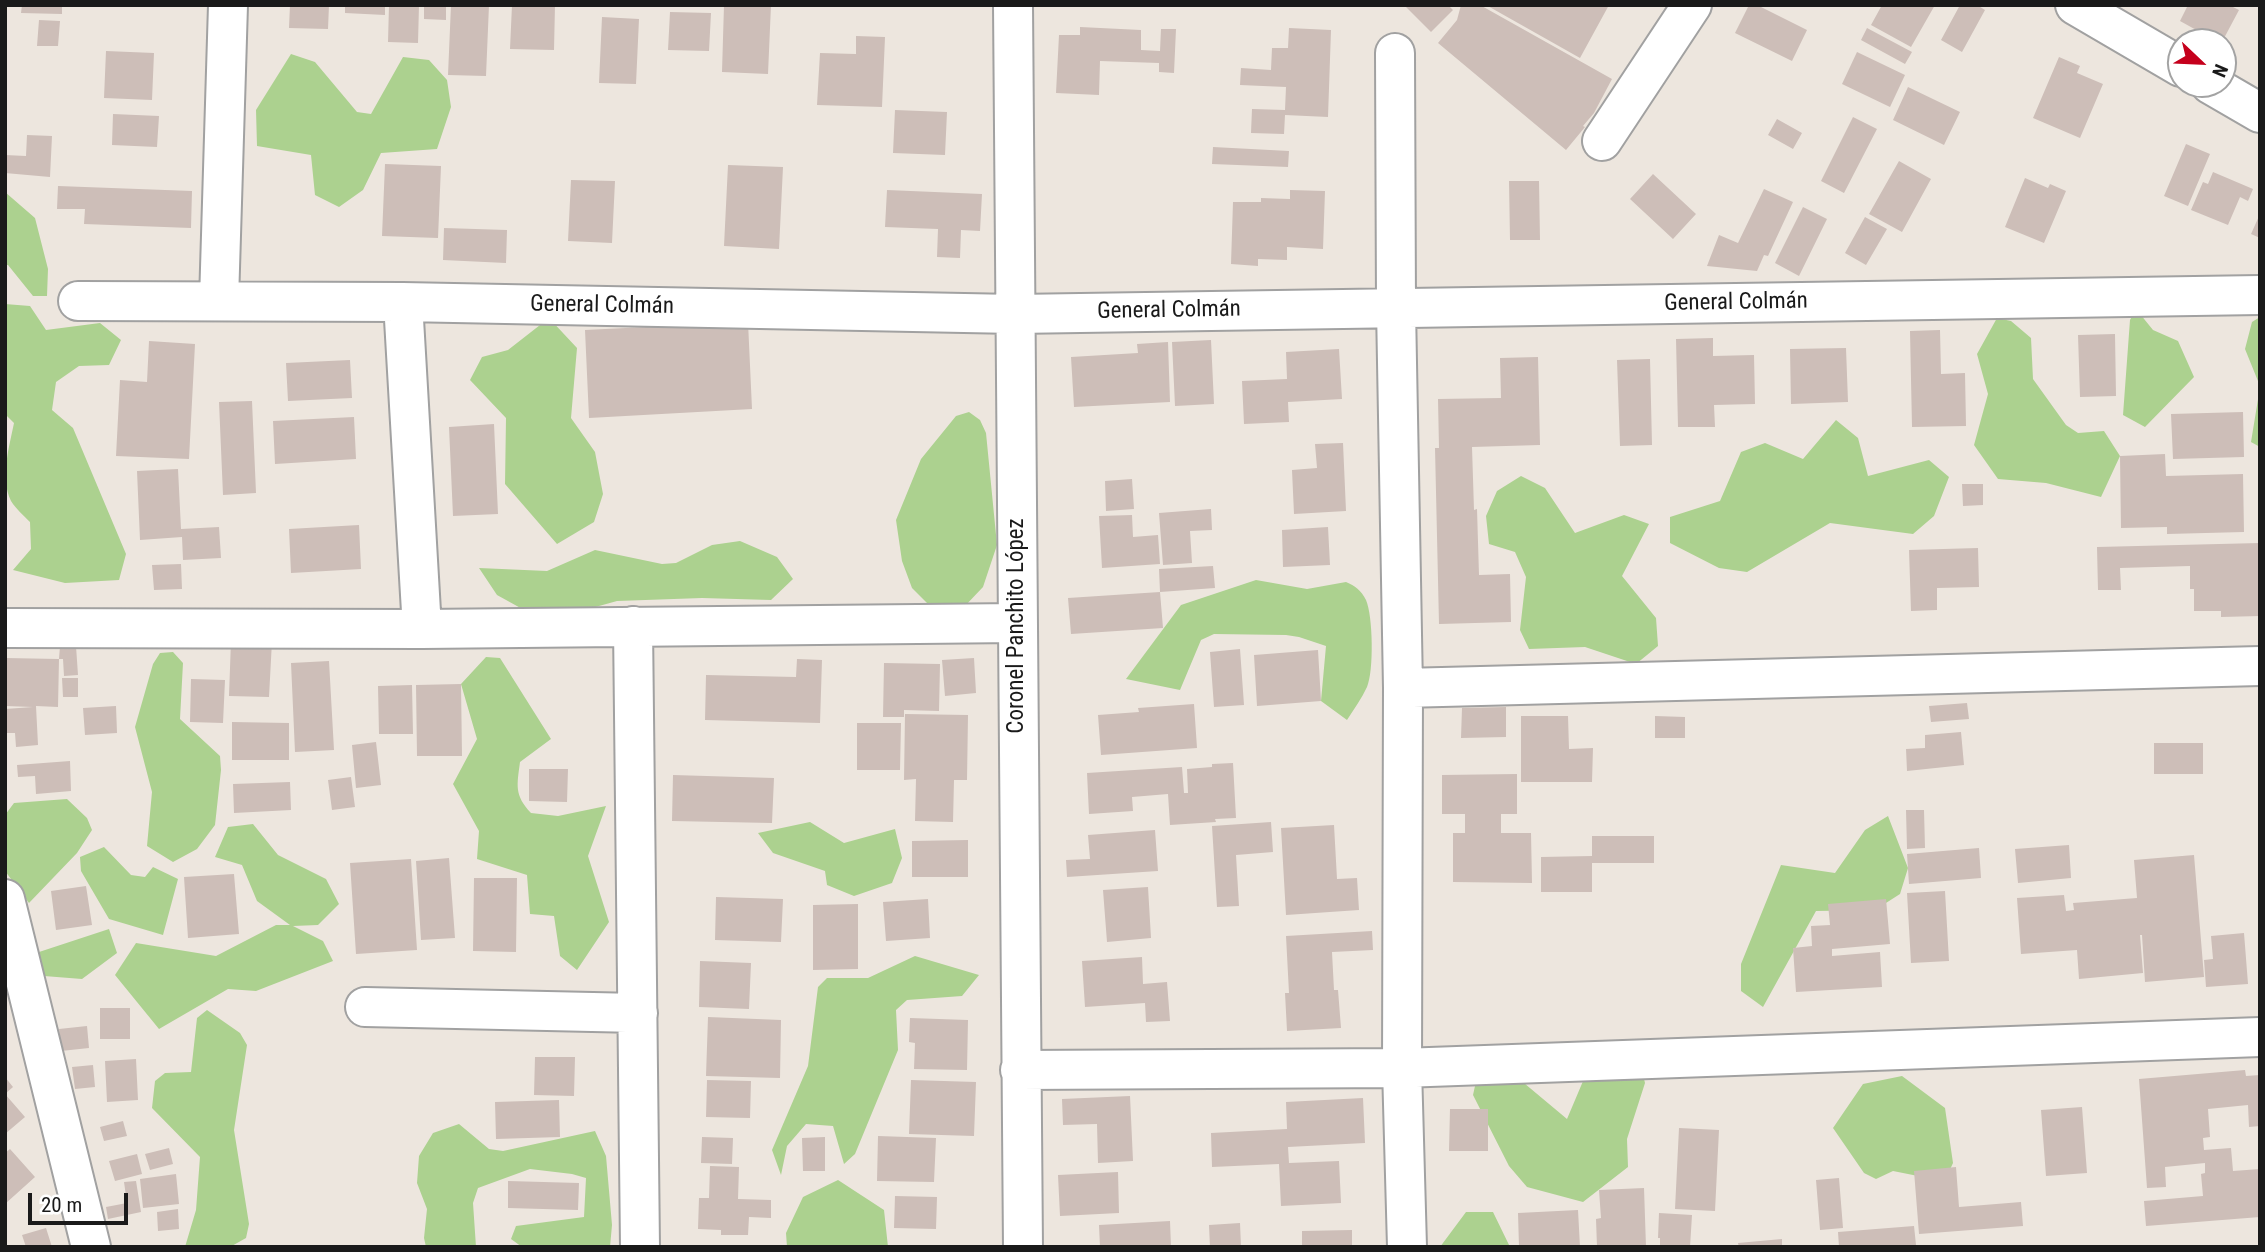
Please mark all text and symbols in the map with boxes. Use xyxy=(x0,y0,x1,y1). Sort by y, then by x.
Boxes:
north arrow xyxy=(2167,28,2237,98)
text: N xyxy=(2207,61,2233,80)
street label: General Colmán xyxy=(1664,288,1808,318)
street label: General Colmán xyxy=(530,291,674,321)
street label: General Colmán xyxy=(1097,296,1241,326)
street label: Coronel Panchito López xyxy=(1003,518,1031,734)
scale bar xyxy=(32,1178,131,1222)
text: 20 m xyxy=(41,1193,82,1217)

